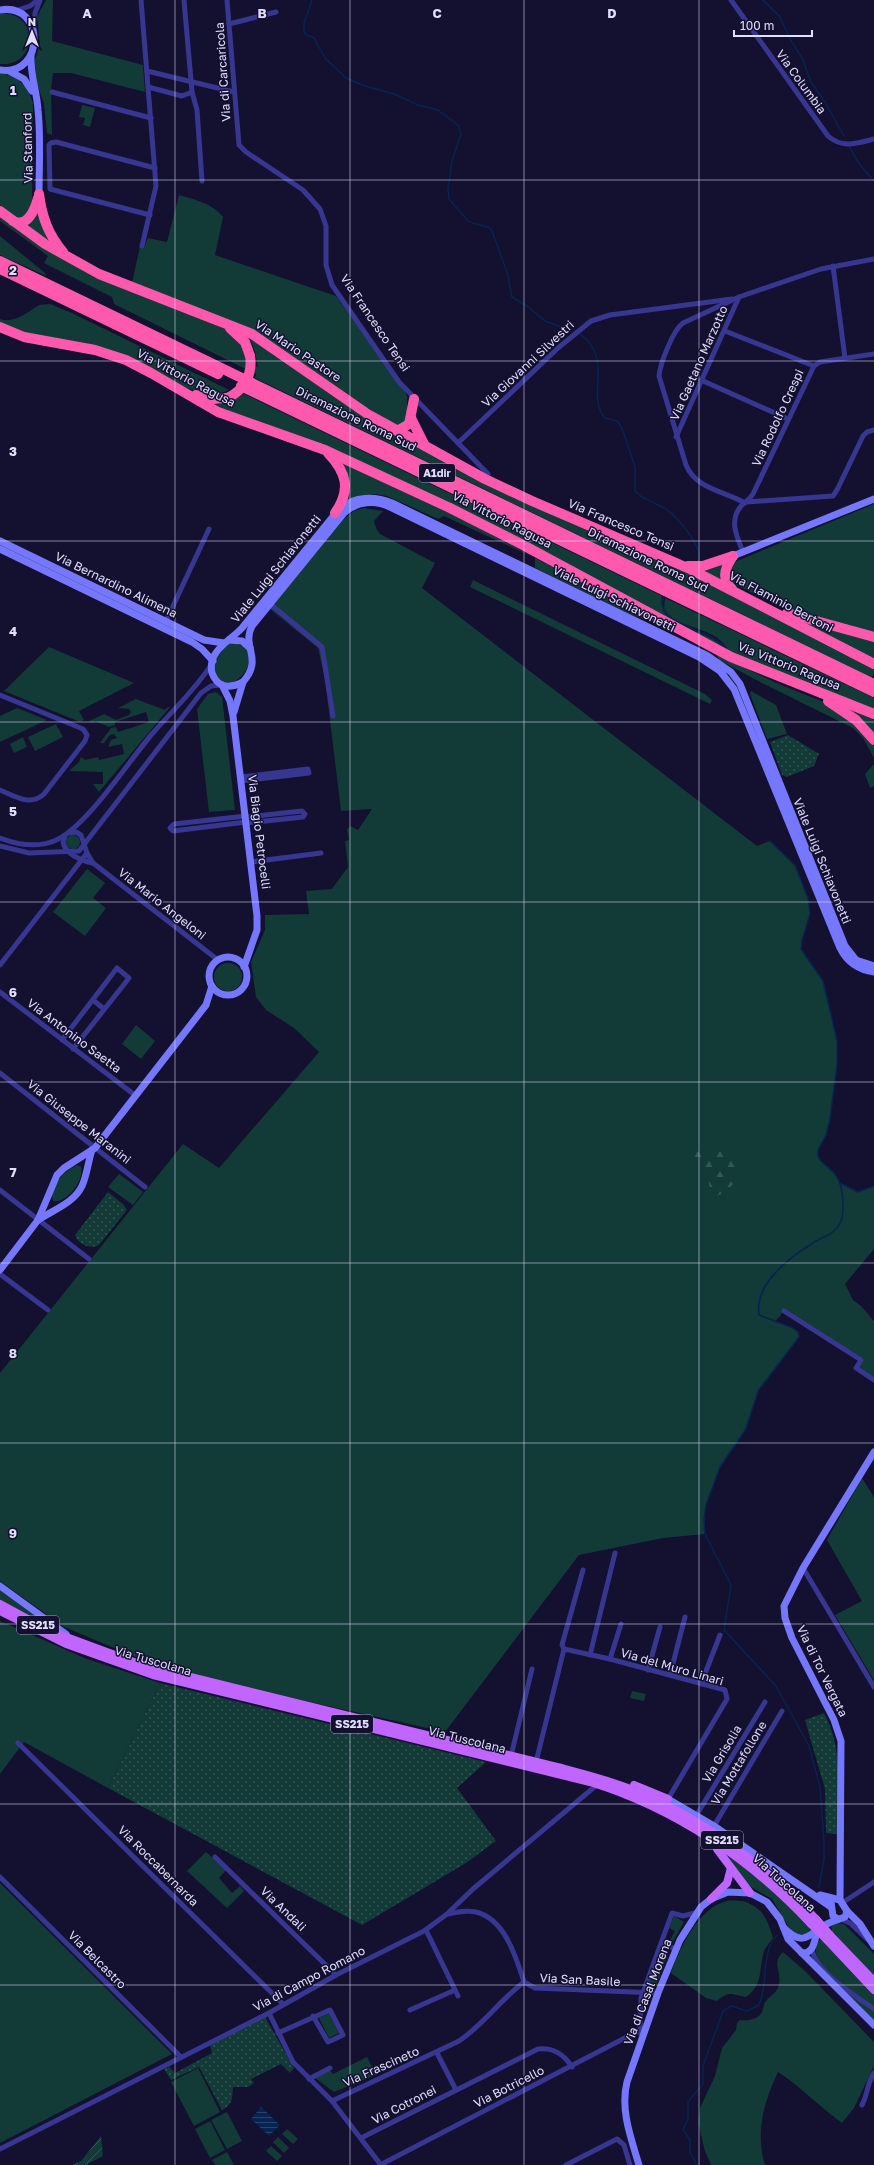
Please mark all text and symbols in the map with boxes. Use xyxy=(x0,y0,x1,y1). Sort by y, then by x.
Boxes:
text: A xyxy=(82,5,92,21)
text: B xyxy=(257,5,267,21)
text: C xyxy=(432,5,442,21)
text: D xyxy=(607,5,617,21)
north arrow xyxy=(12,12,52,52)
scale bar xyxy=(734,12,812,38)
text: N xyxy=(28,15,36,28)
text: 100 m xyxy=(740,18,774,33)
street label: Via di Carcaricola xyxy=(212,22,233,122)
street label: Via Columbia xyxy=(773,47,830,117)
text: 1 xyxy=(10,82,17,98)
street label: Via Stanford xyxy=(19,112,36,184)
text: 2 xyxy=(9,262,17,278)
street label: Via Francesco Tensi xyxy=(337,271,413,374)
street label: Via Gaetano Marzotto xyxy=(666,303,731,423)
street label: Via Mario Pastore xyxy=(252,316,344,385)
street label: Via Giovanni Silvestri xyxy=(478,317,577,410)
street label: Via Vittorio Ragusa xyxy=(134,345,238,410)
street label: Via Rodolfo Crespi xyxy=(748,367,807,469)
street label: Diramazione Roma Sud xyxy=(294,383,419,454)
text: 3 xyxy=(9,443,17,459)
road number: A1dir xyxy=(419,464,455,482)
street label: Via Vittorio Ragusa xyxy=(450,488,554,551)
street label: Via Francesco Tensi xyxy=(566,495,676,554)
street label: Viale Luigi Schiavonetti xyxy=(227,512,324,626)
street label: Diramazione Roma Sud xyxy=(586,524,711,595)
street label: Via Bernardino Alimena xyxy=(53,548,180,621)
street label: Viale Luigi Schiavonetti xyxy=(551,562,678,635)
street label: Via Flaminio Bertoni xyxy=(727,568,836,635)
text: 4 xyxy=(9,623,17,639)
street label: Via Vittorio Ragusa xyxy=(736,638,843,693)
street label: Via Biagio Petrocelli xyxy=(245,774,274,890)
street label: Viale Luigi Schiavonetti xyxy=(790,796,855,926)
text: 5 xyxy=(9,803,17,819)
street label: Via Mario Angeloni xyxy=(115,865,209,943)
text: 6 xyxy=(9,984,17,1000)
street label: Via Antonino Saetta xyxy=(24,995,124,1076)
street label: Via Giuseppe Maranini xyxy=(24,1076,134,1167)
text: 7 xyxy=(9,1164,17,1180)
text: 8 xyxy=(9,1345,17,1361)
text: 9 xyxy=(9,1525,17,1541)
road number: SS215 xyxy=(17,1616,59,1634)
street label: Via di Tor Vergata xyxy=(794,1622,851,1719)
street label: Via Tuscolana xyxy=(113,1642,193,1679)
street label: Via del Muro Linari xyxy=(619,1645,725,1688)
road number: SS215 xyxy=(331,1715,373,1733)
street label: Via Mottafollone xyxy=(708,1718,770,1807)
street label: Via Grisolia xyxy=(698,1722,745,1785)
street label: Via Tuscolana xyxy=(427,1723,508,1756)
street label: Via Roccabernarda xyxy=(115,1822,202,1909)
road number: SS215 xyxy=(701,1831,743,1849)
street label: Via Tuscolana xyxy=(750,1850,819,1915)
street label: Via Andali xyxy=(257,1883,309,1934)
street label: Via Belcastro xyxy=(65,1927,130,1992)
street label: Via di Casal Morena xyxy=(620,1936,675,2047)
street label: Via di Campo Romano xyxy=(250,1943,367,2015)
street label: Via San Basile xyxy=(539,1970,621,1989)
street label: Via Frascineto xyxy=(340,2043,421,2090)
street label: Via Botricello xyxy=(471,2062,547,2111)
street label: Via Cotronei xyxy=(369,2082,439,2127)

